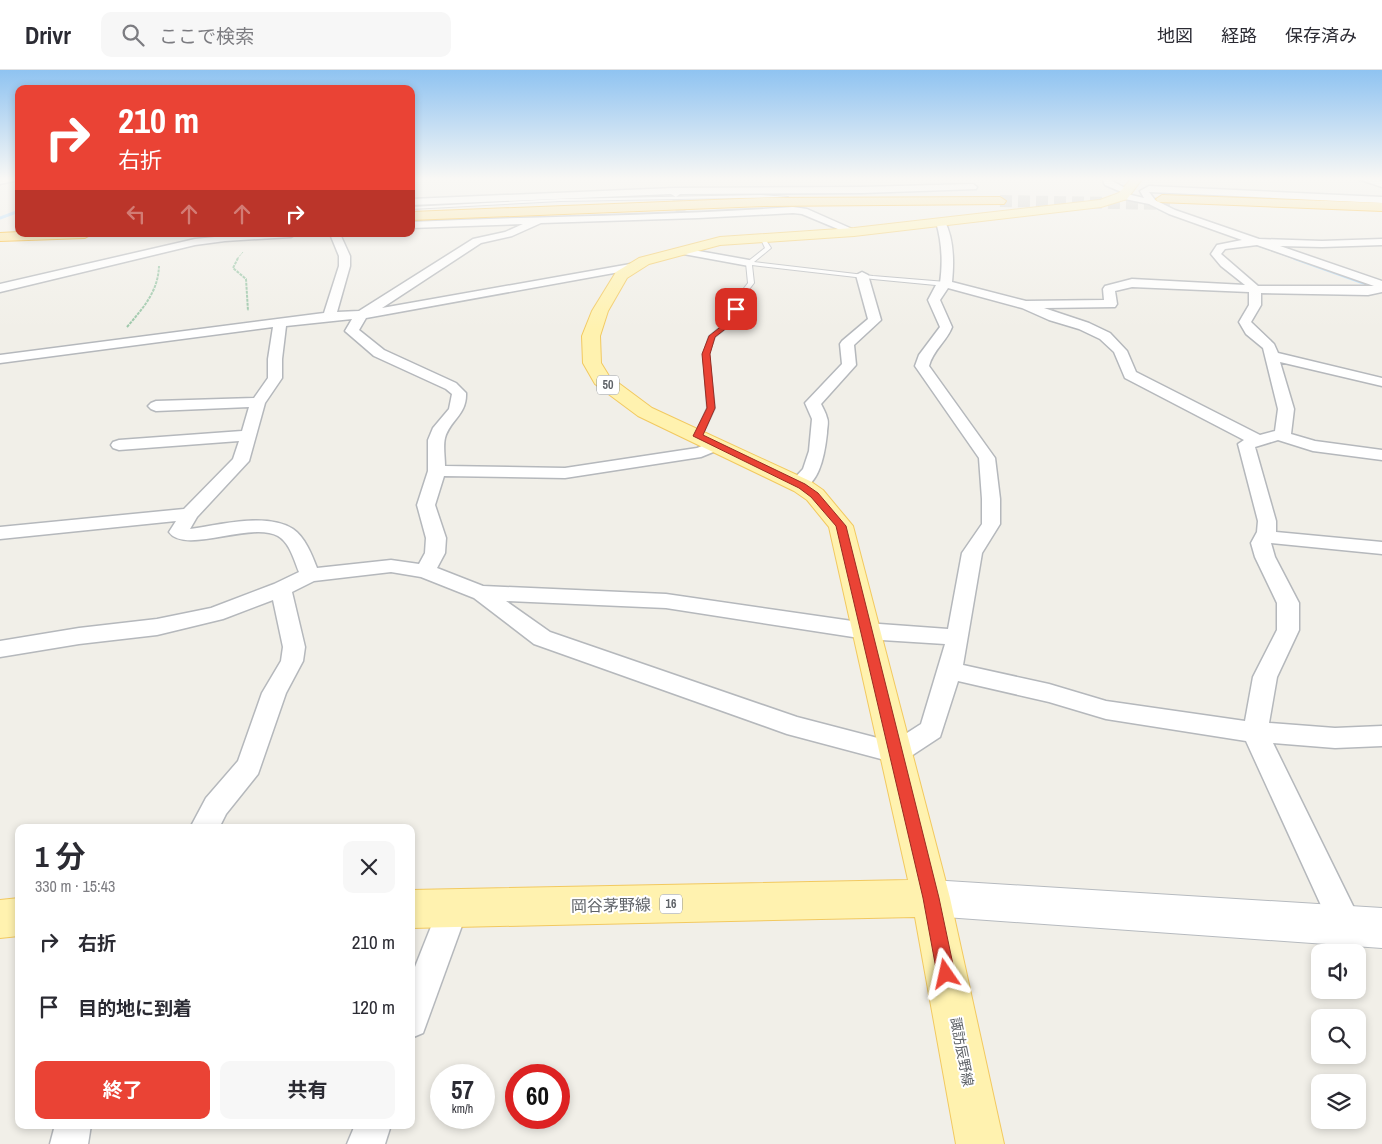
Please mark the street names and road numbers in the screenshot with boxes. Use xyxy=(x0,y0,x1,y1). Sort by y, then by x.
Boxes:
road number: 50 xyxy=(597,376,619,394)
street label: 岡谷茅野線 xyxy=(571,893,651,917)
road number: 16 xyxy=(660,894,682,914)
street label: 諏訪辰野線 xyxy=(946,1016,978,1088)

